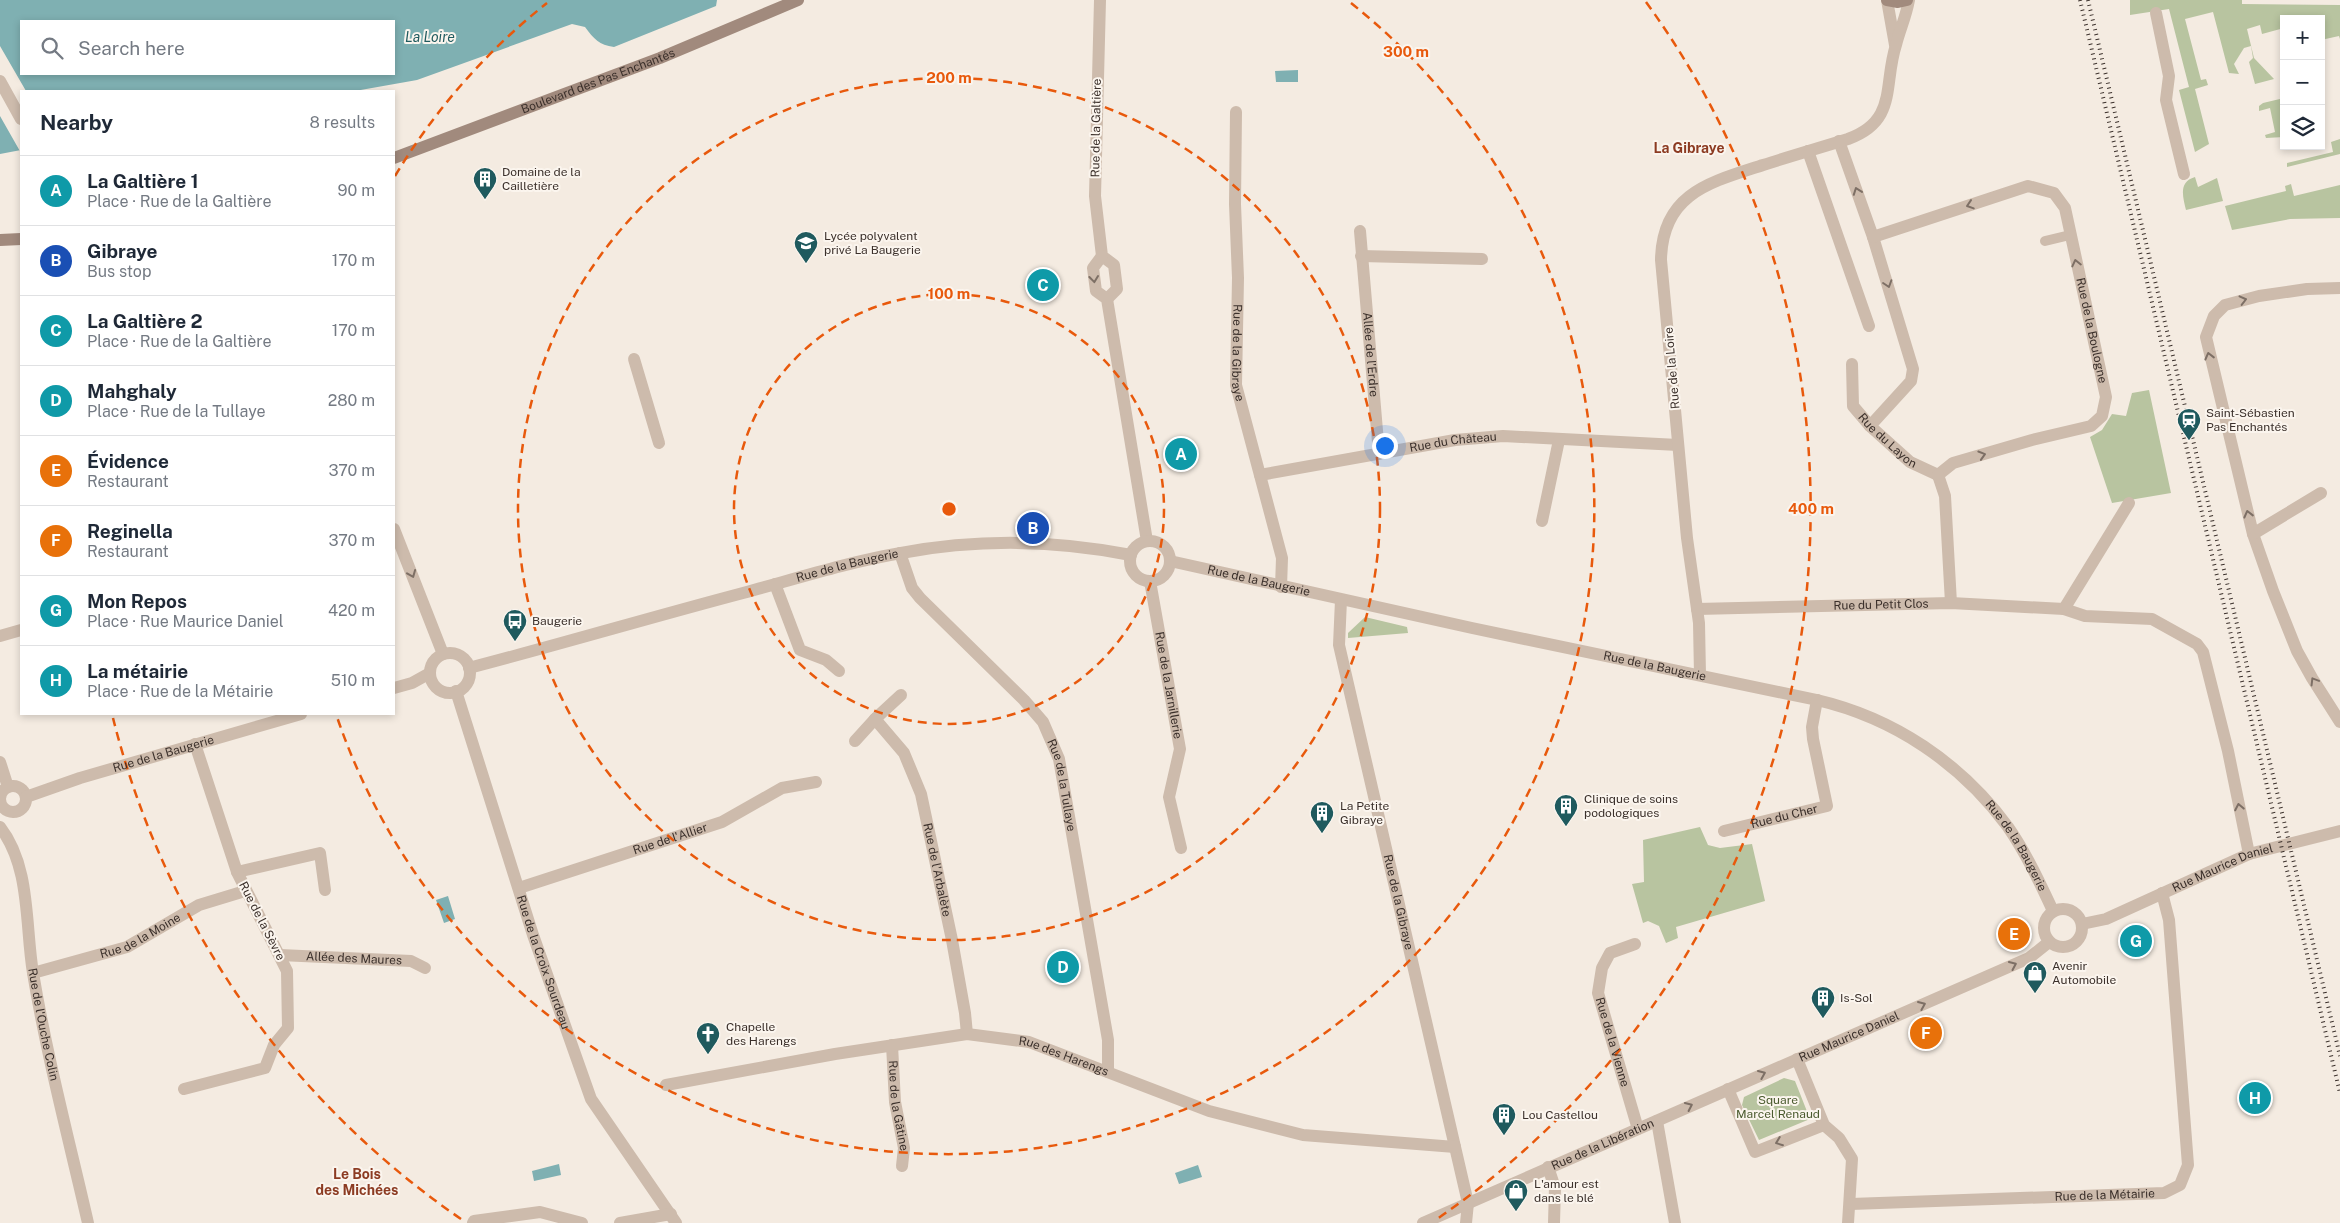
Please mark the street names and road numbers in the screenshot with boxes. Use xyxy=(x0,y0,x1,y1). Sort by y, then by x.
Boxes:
street label: Boulevard des Pas Enchantés xyxy=(519,46,677,117)
street label: Rue de la Galtière xyxy=(1088,78,1104,178)
street label: Rue de la Boulogne xyxy=(2073,276,2110,385)
street label: Rue de la Gibraye xyxy=(1228,304,1247,403)
street label: Allée de l'Erdre xyxy=(1360,312,1381,398)
street label: Rue de la Loire xyxy=(1661,326,1683,410)
street label: Rue du Layon xyxy=(1855,410,1919,471)
street label: Rue du Château xyxy=(1408,430,1497,455)
street label: Rue de la Baugerie xyxy=(795,547,900,585)
street label: Rue de la Baugerie xyxy=(1206,563,1312,599)
street label: Rue du Petit Clos xyxy=(1833,597,1929,613)
street label: Rue de la Jarnillerie xyxy=(1152,631,1185,740)
street label: Rue de la Baugerie xyxy=(1602,649,1708,684)
street label: Rue de la Baugerie xyxy=(111,733,216,775)
street label: Rue de la Tullaye xyxy=(1044,737,1079,833)
street label: Rue de la Baugerie xyxy=(1982,797,2050,894)
street label: Rue du Cher xyxy=(1749,801,1819,831)
street label: Rue de l'Allier xyxy=(631,820,710,857)
street label: Rue de l'Arbalète xyxy=(920,822,954,918)
street label: Rue Maurice Daniel xyxy=(2170,841,2275,895)
street label: Rue de la Gibraye xyxy=(1381,853,1416,951)
street label: Rue de la Sèvre xyxy=(236,879,288,963)
street label: Rue de la Croix Sourdeau xyxy=(514,894,573,1031)
street label: Rue de la Moine xyxy=(98,910,183,961)
street label: Allée des Maures xyxy=(306,949,402,968)
street label: Rue de l'Ouche Colin xyxy=(25,967,61,1082)
street label: Rue de la Vienne xyxy=(1593,996,1632,1089)
street label: Rue Maurice Daniel xyxy=(1797,1008,1902,1065)
street label: Rue des Harengs xyxy=(1018,1034,1111,1079)
street label: Rue de la Gâtine xyxy=(886,1060,911,1152)
street label: Rue de la Libération xyxy=(1549,1116,1656,1173)
street label: Rue de la Métairie xyxy=(2054,1186,2155,1204)

